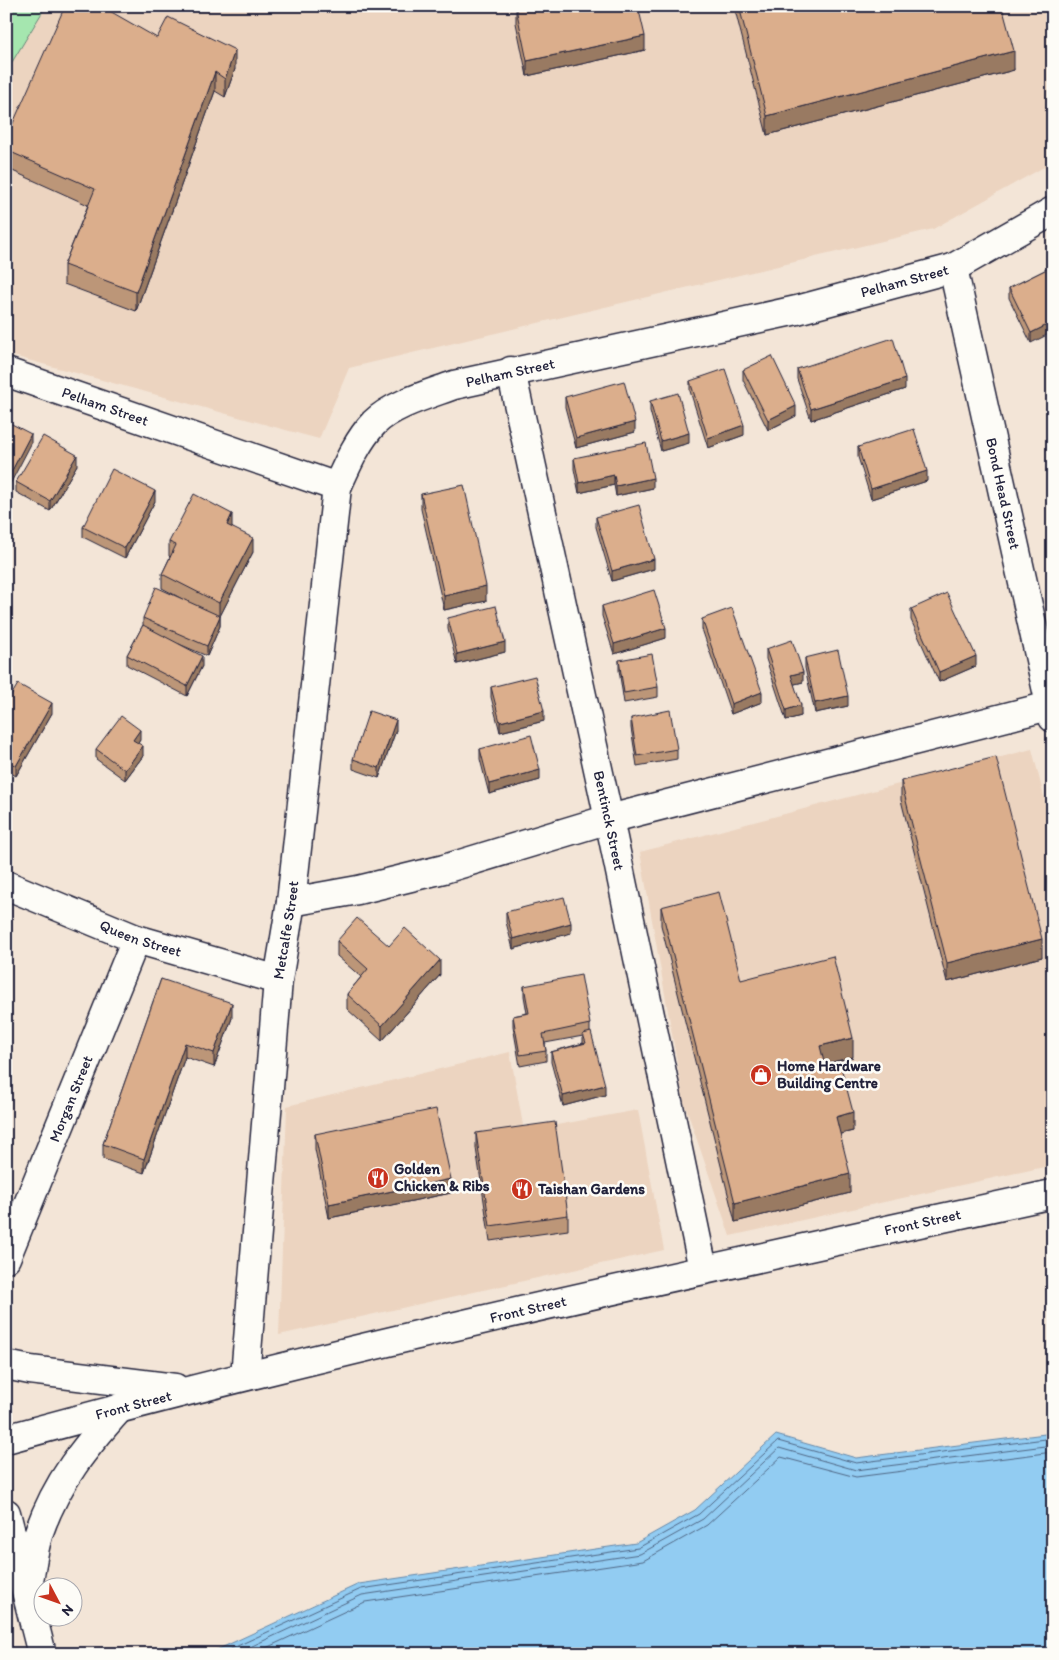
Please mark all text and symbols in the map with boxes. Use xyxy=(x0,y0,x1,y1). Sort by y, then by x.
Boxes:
street label: Pelham Street xyxy=(859,260,951,301)
street label: Pelham Street xyxy=(464,354,557,391)
street label: Pelham Street xyxy=(60,383,151,430)
street label: Bond Head Street xyxy=(982,436,1024,551)
street label: Bentinck Street xyxy=(590,769,629,872)
street label: Metcalfe Street xyxy=(269,880,302,981)
street label: Queen Street xyxy=(97,916,184,961)
street label: Morgan Street xyxy=(45,1052,97,1145)
place label: Home Hardware Building Centre xyxy=(777,1057,881,1093)
shop icon: Home Hardware Building Centre xyxy=(749,1063,773,1087)
place label: Golden Chicken & Ribs xyxy=(394,1160,490,1195)
restaurant icon: Golden Chicken & Ribs xyxy=(366,1166,390,1190)
restaurant icon: Taishan Gardens xyxy=(510,1177,534,1201)
place label: Taishan Gardens xyxy=(537,1180,645,1198)
street label: Front Street xyxy=(883,1205,963,1239)
street label: Front Street xyxy=(488,1292,568,1327)
street label: Front Street xyxy=(94,1386,174,1424)
north arrow xyxy=(32,1578,82,1628)
text: N xyxy=(58,1601,77,1619)

